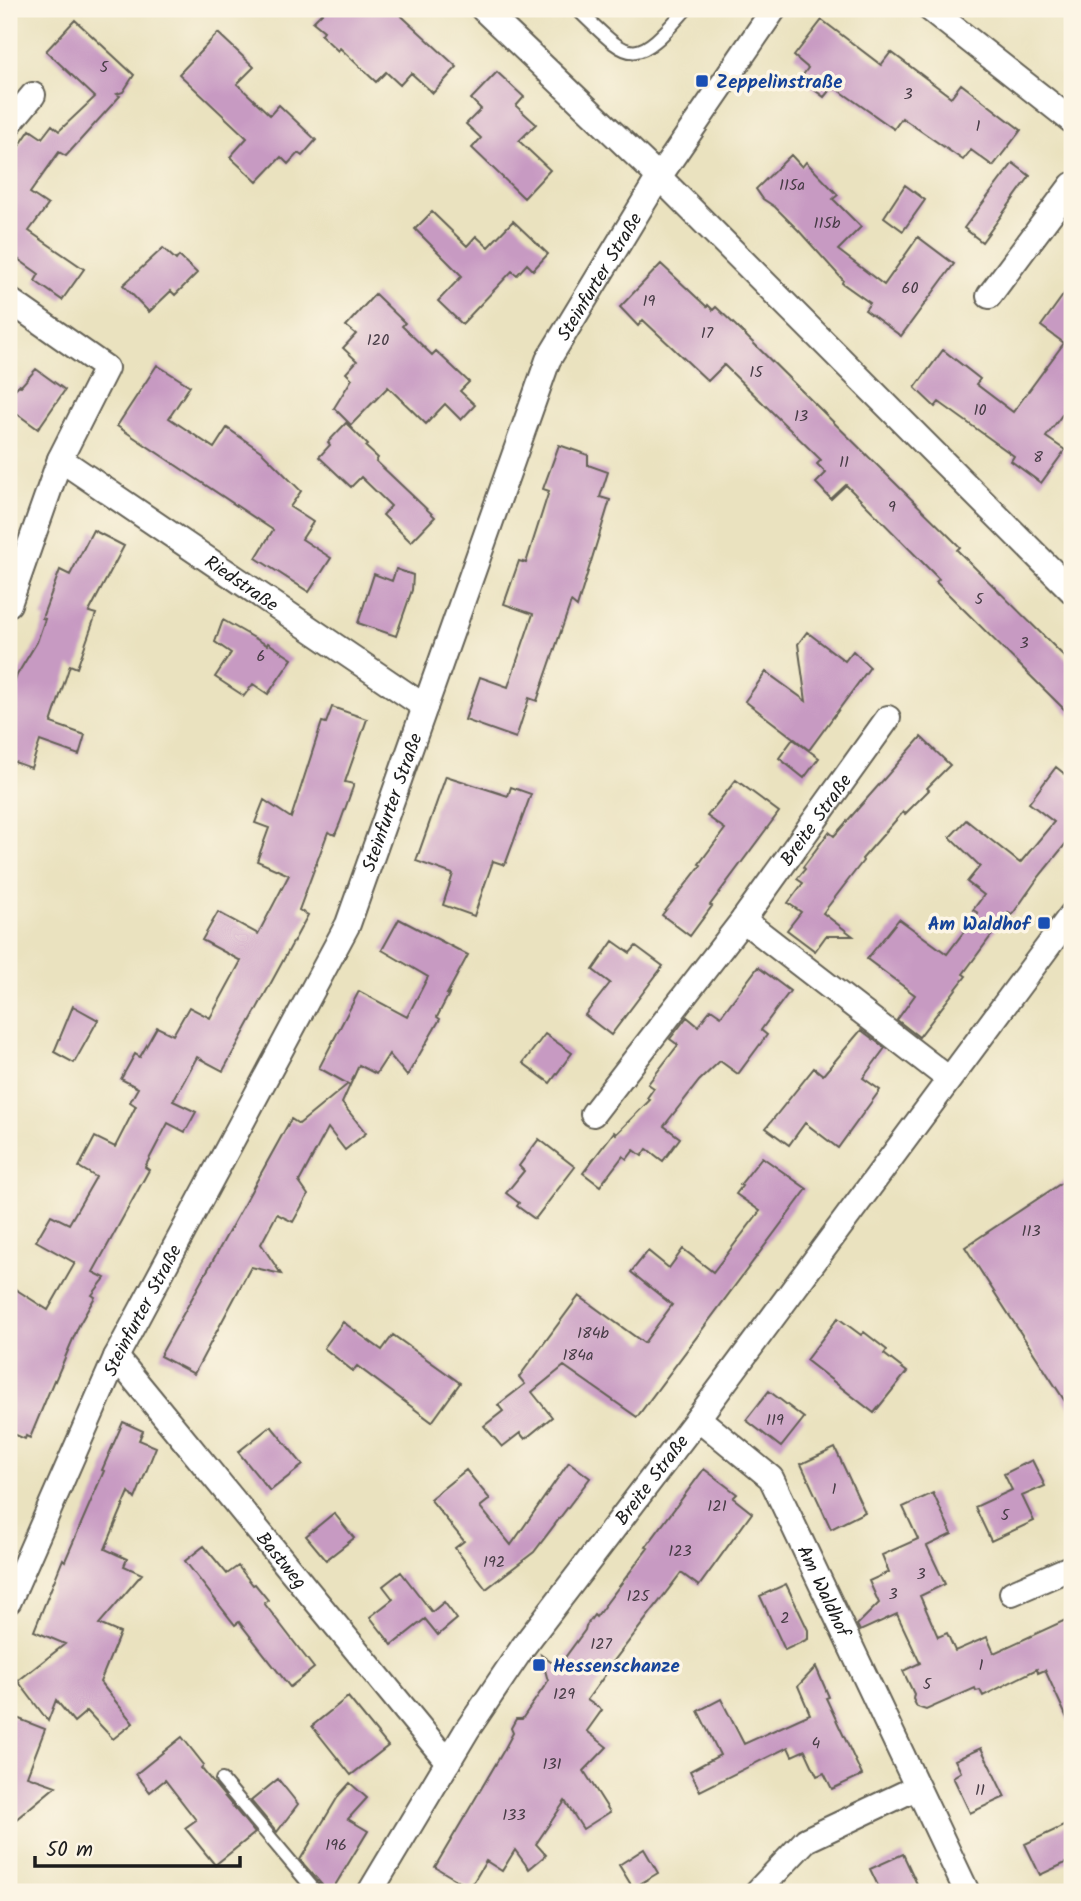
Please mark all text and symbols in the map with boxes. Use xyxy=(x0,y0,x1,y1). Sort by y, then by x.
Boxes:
house number: 5 xyxy=(100,55,110,80)
place label: Zeppelinstraße xyxy=(716,68,842,98)
marker: Zeppelinstraße xyxy=(694,73,710,89)
house number: 3 xyxy=(903,82,913,107)
house number: 1 xyxy=(975,114,981,139)
house number: 115a xyxy=(779,173,805,198)
street label: Steinfurter Straße xyxy=(550,207,651,347)
house number: 115b xyxy=(813,211,841,236)
house number: 60 xyxy=(902,276,918,301)
house number: 19 xyxy=(643,289,656,314)
house number: 17 xyxy=(701,321,714,346)
house number: 120 xyxy=(367,328,389,353)
house number: 15 xyxy=(749,360,764,385)
house number: 10 xyxy=(973,398,987,423)
house number: 13 xyxy=(794,404,808,429)
house number: 8 xyxy=(1033,445,1043,470)
house number: 11 xyxy=(839,450,849,475)
house number: 9 xyxy=(888,495,896,520)
street label: Riedstraße xyxy=(198,548,284,621)
house number: 5 xyxy=(975,587,985,612)
house number: 3 xyxy=(1019,631,1029,656)
house number: 6 xyxy=(257,644,265,669)
street label: Steinfurter Straße xyxy=(355,729,432,876)
street label: Breite Straße xyxy=(773,768,861,873)
place label: Am Waldhof xyxy=(928,910,1032,940)
marker: Am Waldhof xyxy=(1036,915,1052,931)
house number: 113 xyxy=(1021,1219,1041,1244)
street label: Steinfurter Straße xyxy=(96,1239,191,1381)
house number: 184b xyxy=(577,1321,610,1346)
house number: 184a xyxy=(563,1343,593,1368)
house number: 119 xyxy=(766,1408,784,1433)
street label: Breite Straße xyxy=(608,1428,698,1532)
house number: 1 xyxy=(831,1477,837,1502)
house number: 121 xyxy=(707,1494,727,1519)
house number: 5 xyxy=(1001,1503,1011,1528)
street label: Bastweg xyxy=(248,1526,313,1596)
house number: 123 xyxy=(668,1539,692,1564)
street label: Am Waldhof xyxy=(788,1541,858,1644)
house number: 192 xyxy=(483,1550,505,1575)
house number: 3 xyxy=(916,1562,926,1587)
house number: 3 xyxy=(888,1582,898,1607)
house number: 125 xyxy=(627,1584,651,1609)
house number: 2 xyxy=(780,1606,790,1631)
house number: 127 xyxy=(590,1632,612,1657)
place label: Hessenschanze xyxy=(553,1652,680,1682)
house number: 1 xyxy=(978,1653,984,1678)
marker: Hessenschanze xyxy=(531,1657,547,1673)
house number: 5 xyxy=(923,1672,933,1697)
house number: 129 xyxy=(553,1682,575,1707)
house number: 4 xyxy=(812,1731,821,1756)
house number: 131 xyxy=(542,1752,562,1777)
house number: 11 xyxy=(975,1778,985,1803)
house number: 133 xyxy=(502,1803,526,1828)
scale bar xyxy=(35,1824,240,1868)
house number: 196 xyxy=(325,1833,347,1858)
text: 50 m xyxy=(46,1834,93,1867)

